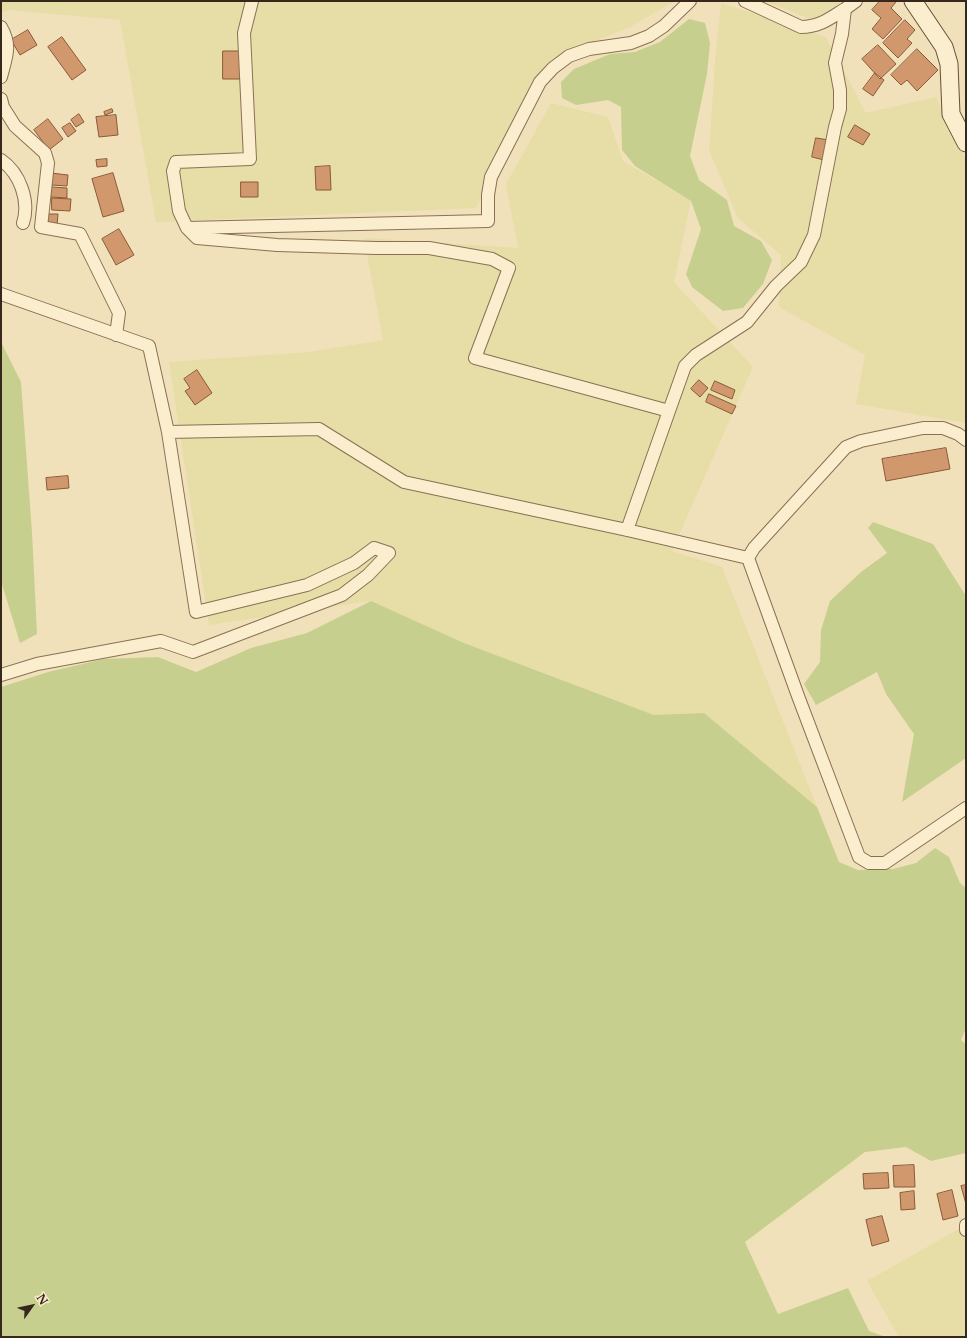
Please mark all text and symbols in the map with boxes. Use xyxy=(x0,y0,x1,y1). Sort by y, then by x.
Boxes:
north arrow xyxy=(12,1286,52,1326)
text: N xyxy=(33,1291,51,1308)

